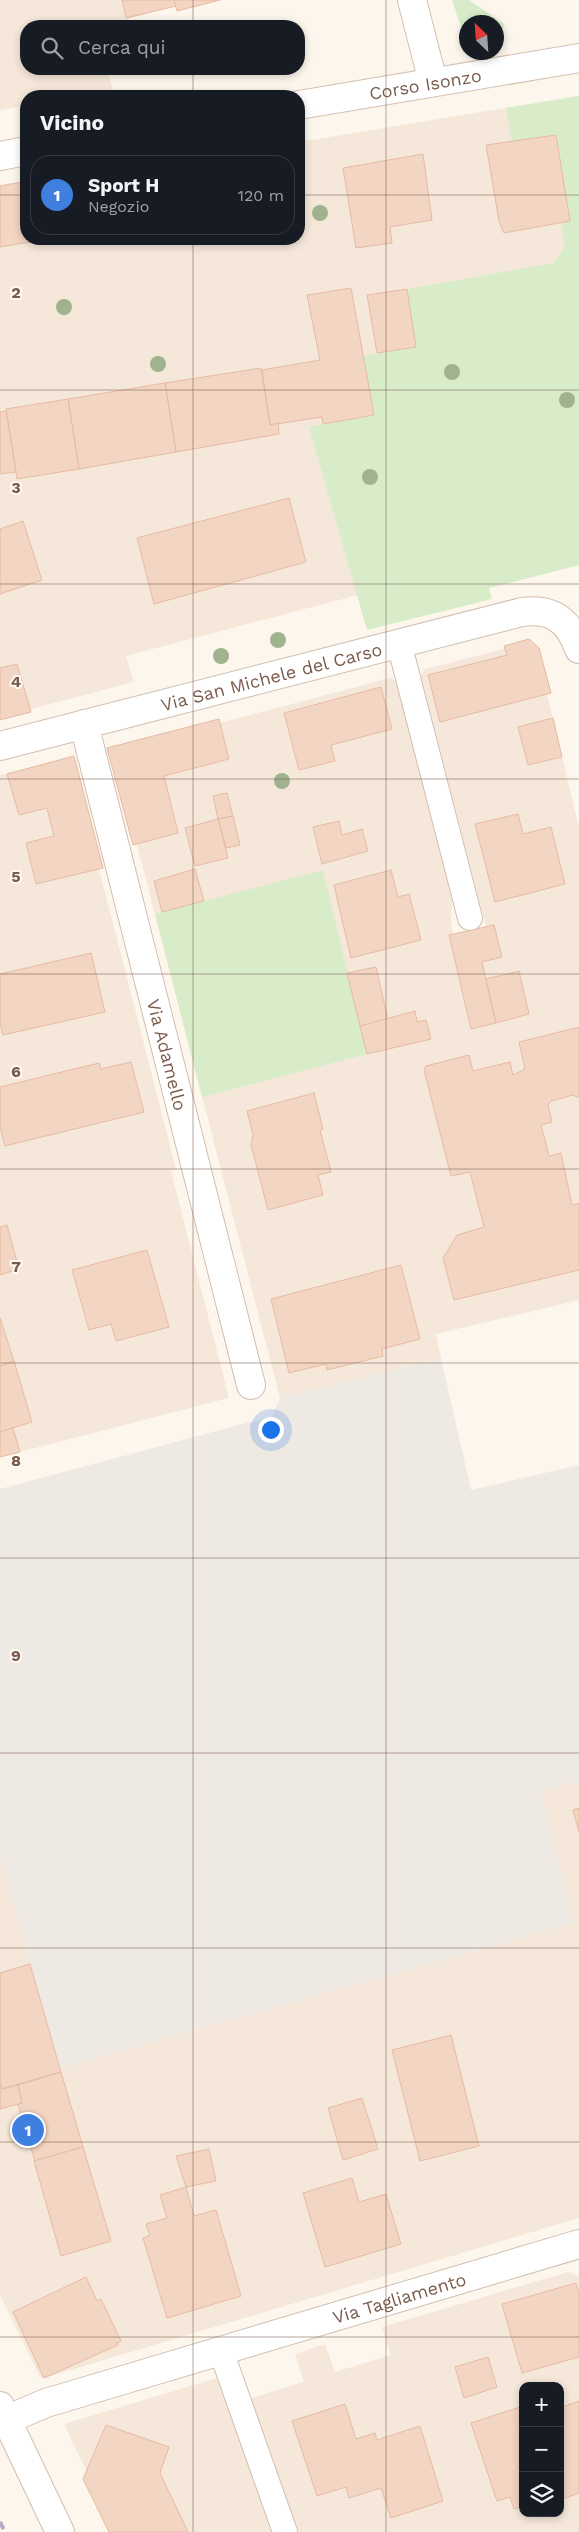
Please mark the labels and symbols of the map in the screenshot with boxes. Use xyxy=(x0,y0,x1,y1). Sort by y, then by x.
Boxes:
north arrow xyxy=(459,15,504,60)
street label: Corso Isonzo xyxy=(368,64,483,104)
text: 2 xyxy=(11,283,21,302)
text: 3 xyxy=(11,478,21,497)
street label: Via San Michele del Carso xyxy=(158,638,384,715)
text: 4 xyxy=(11,672,21,691)
text: 5 xyxy=(11,867,21,886)
street label: Via Adamello xyxy=(143,997,192,1113)
text: 6 xyxy=(11,1062,21,1081)
text: 7 xyxy=(11,1257,21,1276)
your location xyxy=(258,1417,284,1443)
text: 8 xyxy=(11,1451,21,1470)
text: 9 xyxy=(11,1646,21,1665)
pin: 1 xyxy=(12,2111,44,2149)
street label: Via Tagliamento xyxy=(330,2268,468,2327)

